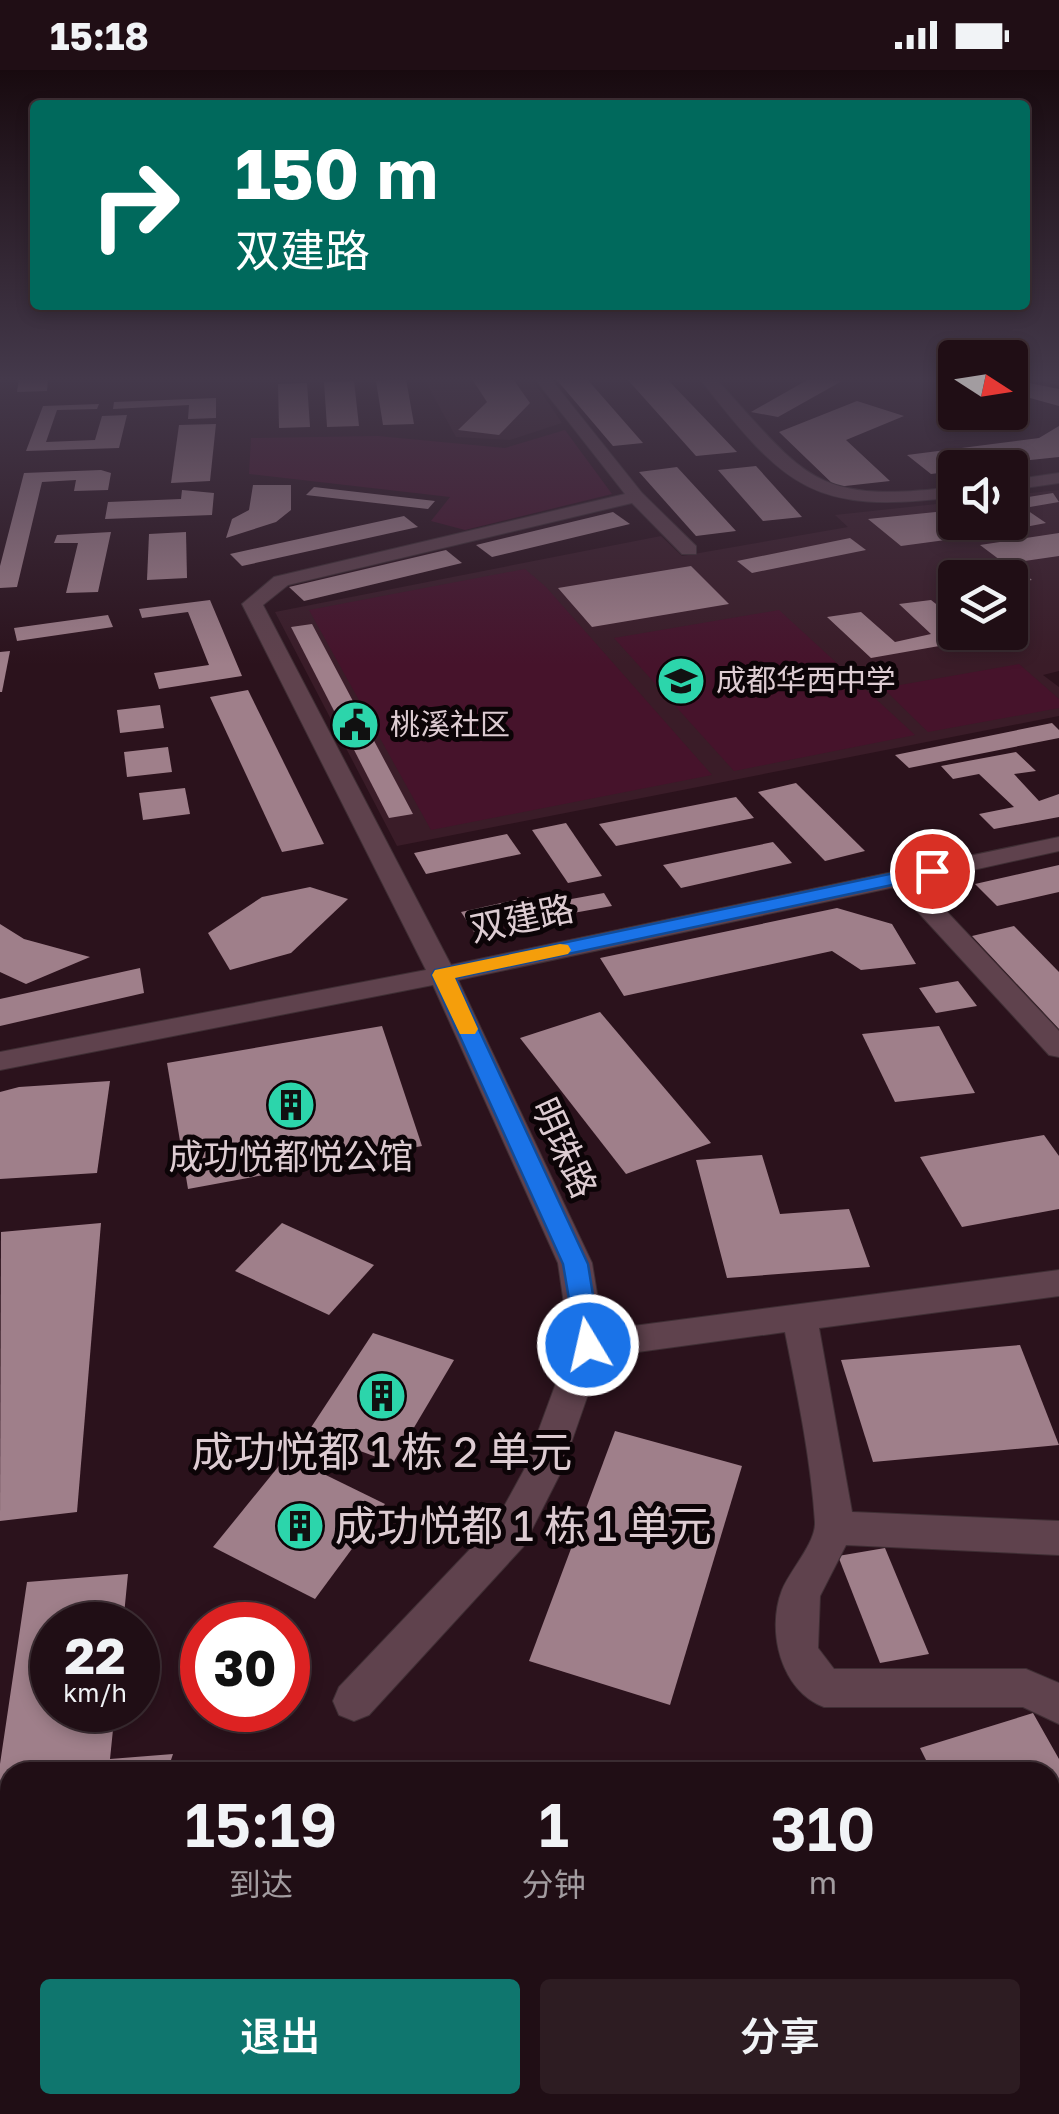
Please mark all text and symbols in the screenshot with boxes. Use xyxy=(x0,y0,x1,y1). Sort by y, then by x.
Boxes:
text: 15:18 xyxy=(50,13,149,58)
text: 150 m xyxy=(235,130,438,214)
icon: right xyxy=(70,140,200,270)
text: 双建路 xyxy=(235,223,370,277)
north arrow xyxy=(938,340,1028,430)
map controls xyxy=(938,340,1028,650)
button: sound xyxy=(938,450,1028,540)
button: layers xyxy=(938,560,1028,650)
school or university icon: 成都华西中学 xyxy=(655,655,707,707)
place label: 成都华西中学 xyxy=(716,662,896,698)
public building icon: 桃溪社区 xyxy=(329,699,381,751)
place label: 桃溪社区 xyxy=(390,706,510,742)
pin xyxy=(890,829,975,914)
icon: arrive xyxy=(905,844,960,899)
street label: 双建路 xyxy=(466,887,578,949)
building icon: 成功悦都悦公馆 xyxy=(265,1079,317,1131)
street label: 明珠路 xyxy=(524,1091,606,1204)
place label: 成功悦都悦公馆 xyxy=(168,1135,414,1177)
position arrow xyxy=(536,1293,640,1397)
building icon: 成功悦都 1 栋 2 单元 xyxy=(356,1370,408,1422)
place label: 成功悦都 1 栋 2 单元 xyxy=(192,1426,572,1476)
building icon: 成功悦都 1 栋 1 单元 xyxy=(274,1500,326,1552)
place label: 成功悦都 1 栋 1 单元 xyxy=(335,1500,712,1550)
speed limit sign: 30 xyxy=(180,1602,310,1732)
text: 22 xyxy=(64,1625,125,1685)
text: km/h xyxy=(63,1677,127,1708)
text: 15:19 xyxy=(185,1788,337,1860)
text: 1 xyxy=(539,1788,569,1860)
text: 310 xyxy=(771,1792,875,1864)
text: m xyxy=(809,1863,837,1901)
text: 到达 xyxy=(229,1865,293,1903)
text: 分钟 xyxy=(522,1865,586,1903)
button: 退出 xyxy=(40,1979,520,2094)
button: 分享 xyxy=(540,1979,1020,2094)

